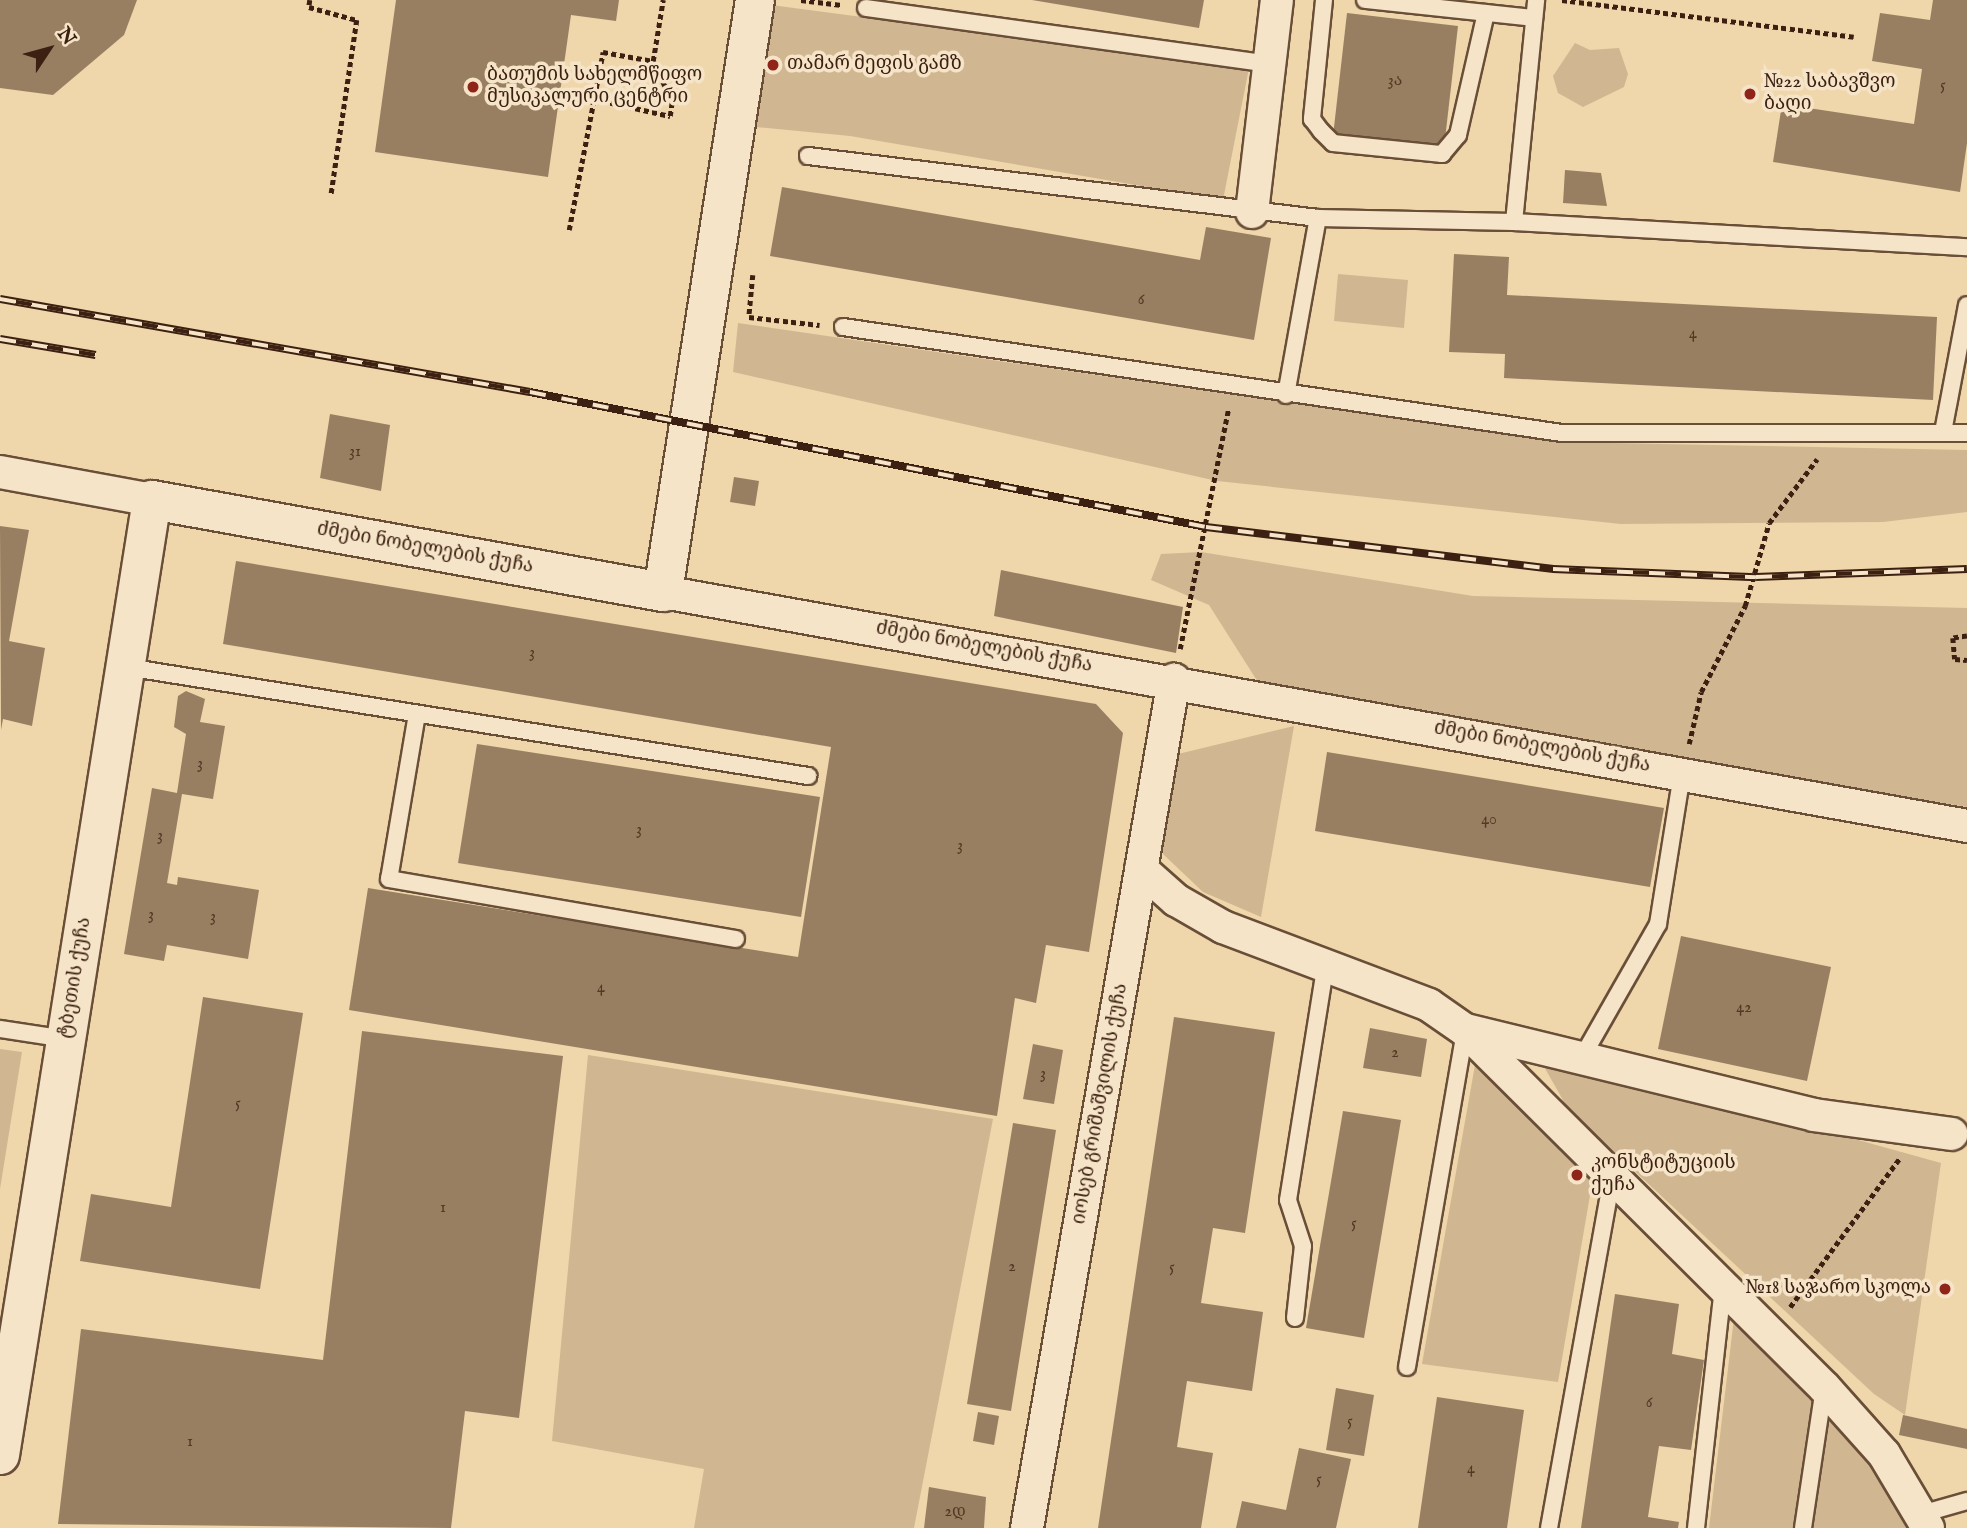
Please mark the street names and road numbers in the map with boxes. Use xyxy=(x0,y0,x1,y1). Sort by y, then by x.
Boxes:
street label: ძმები ნობელების ქუჩა xyxy=(315,519,535,579)
street label: ძმები ნობელების ქუჩა xyxy=(874,618,1094,678)
street label: ძმები ნობელების ქუჩა xyxy=(1432,718,1652,778)
street label: ტბეთის ქუჩა xyxy=(55,916,97,1040)
street label: იოსებ გრიშაშვილის ქუჩა xyxy=(1069,982,1133,1226)

